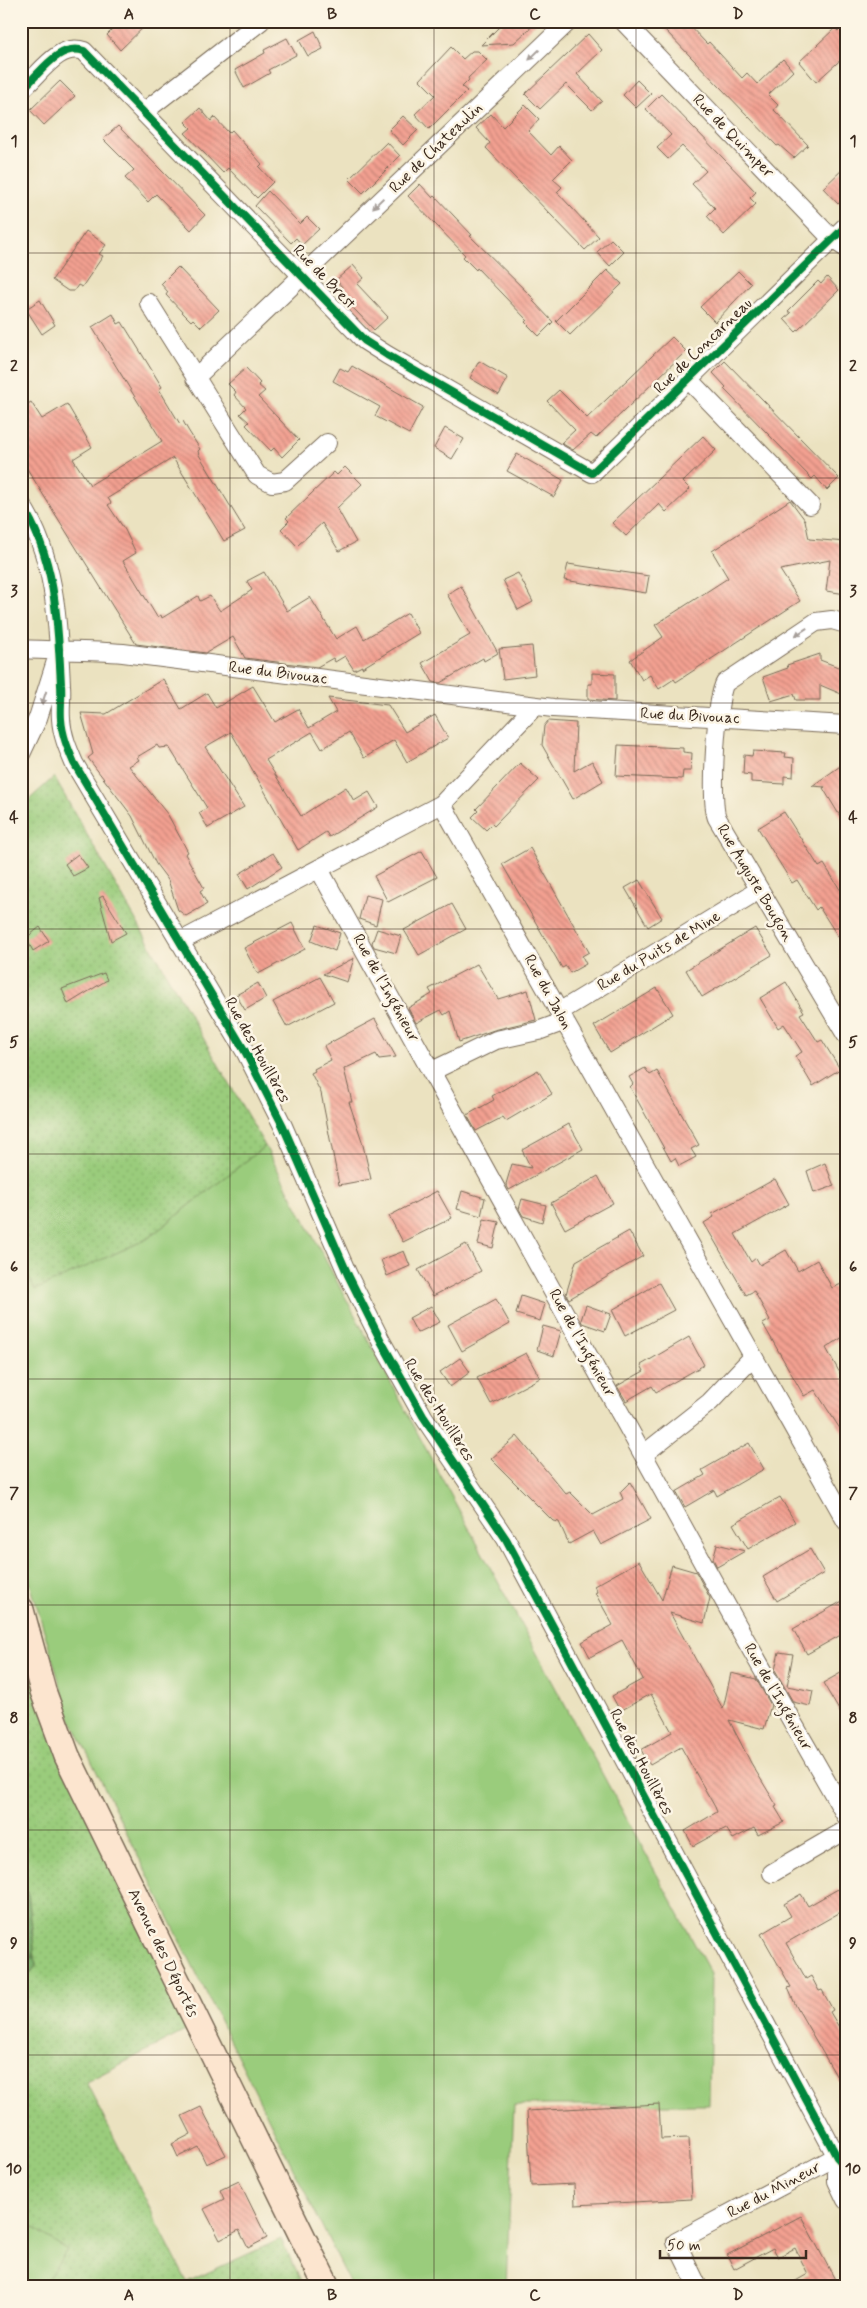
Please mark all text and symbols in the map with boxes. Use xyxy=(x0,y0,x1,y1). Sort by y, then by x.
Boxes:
text: A xyxy=(124,4,134,25)
text: B xyxy=(327,4,337,25)
text: C xyxy=(529,4,541,25)
text: D xyxy=(732,4,744,25)
one-way arrow xyxy=(528,49,540,61)
street label: Rue de Quimper xyxy=(688,90,779,183)
street label: Rue de Chateaulin xyxy=(385,98,487,198)
text: 1 xyxy=(10,131,18,152)
text: 1 xyxy=(849,131,857,152)
one-way arrow xyxy=(373,197,385,209)
street label: Rue de Brest xyxy=(288,240,360,314)
street label: Rue de Concarneau xyxy=(649,293,757,399)
text: 2 xyxy=(10,356,18,377)
text: 2 xyxy=(849,356,857,377)
text: 3 xyxy=(10,581,18,602)
text: 3 xyxy=(849,581,857,602)
one-way arrow xyxy=(794,627,807,636)
street label: Rue du Bivouac xyxy=(227,657,329,690)
one-way arrow xyxy=(40,690,47,705)
street label: Rue du Bivouac xyxy=(640,703,741,729)
text: 4 xyxy=(9,807,19,828)
text: 4 xyxy=(848,807,858,828)
street label: Rue Auguste Bougon xyxy=(711,820,799,947)
street label: Rue du Puits de Mine xyxy=(593,906,725,996)
street label: Rue de l'Ingénieur xyxy=(347,930,425,1047)
street label: Rue du Jalon xyxy=(519,951,577,1033)
street label: Rue des Houillères xyxy=(219,993,295,1107)
text: 5 xyxy=(9,1032,19,1053)
text: 5 xyxy=(848,1032,858,1053)
text: 6 xyxy=(10,1257,18,1278)
text: 6 xyxy=(849,1257,857,1278)
street label: Rue de l'Ingénieur xyxy=(543,1285,621,1402)
street label: Rue des Houillères xyxy=(399,1355,479,1465)
text: 7 xyxy=(9,1483,19,1504)
text: 7 xyxy=(848,1483,858,1504)
street label: Rue de l'Ingénieur xyxy=(738,1639,817,1755)
street label: Rue des Houillères xyxy=(604,1705,678,1819)
text: 8 xyxy=(9,1708,19,1729)
text: 8 xyxy=(848,1708,858,1729)
street label: Avenue des Déportés xyxy=(123,1885,203,2021)
text: 9 xyxy=(10,1933,18,1954)
text: 9 xyxy=(849,1933,857,1954)
street label: Rue du Mineur xyxy=(724,2156,825,2223)
text: 10 xyxy=(6,2159,22,2180)
text: 10 xyxy=(845,2159,861,2180)
scale bar xyxy=(660,2228,806,2260)
text: 50 m xyxy=(667,2236,701,2256)
text: A xyxy=(124,2285,134,2306)
text: B xyxy=(327,2285,337,2306)
text: C xyxy=(529,2285,541,2306)
text: D xyxy=(732,2285,744,2306)

